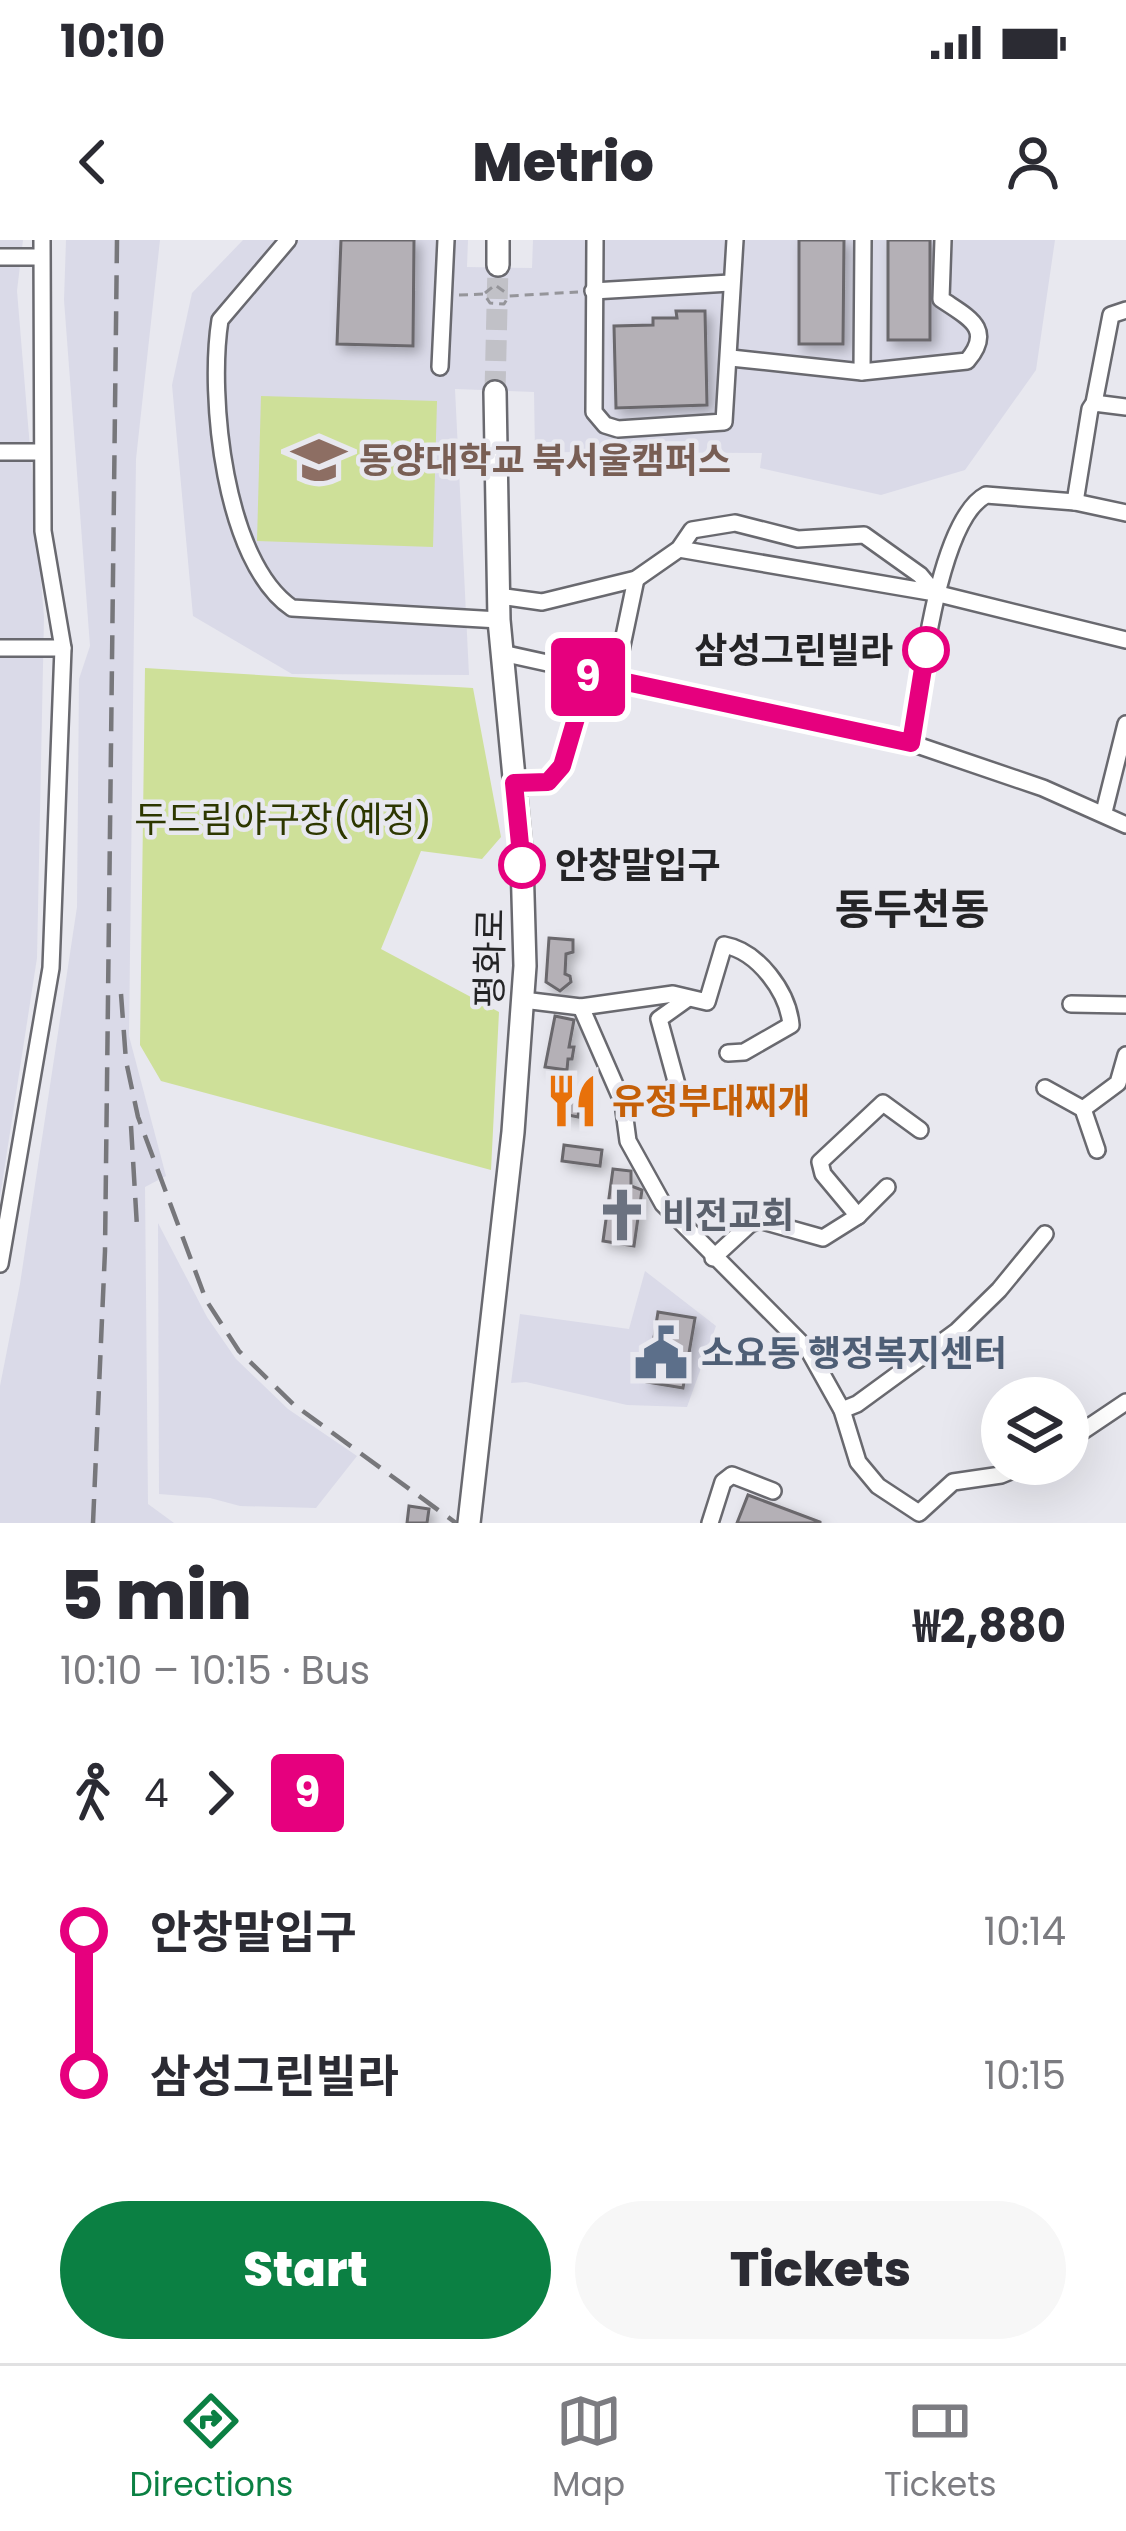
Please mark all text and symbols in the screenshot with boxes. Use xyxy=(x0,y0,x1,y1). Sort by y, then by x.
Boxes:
text: 10:10 xyxy=(60,10,165,73)
text: Metrio xyxy=(472,124,654,200)
icon: back xyxy=(60,129,126,195)
icon: person xyxy=(1000,129,1066,195)
school or university icon: 동양대학교 북서울캠퍼스 xyxy=(290,431,348,489)
place label: 동양대학교 북서울캠퍼스 xyxy=(359,435,731,486)
place label: 삼성그린빌라 xyxy=(694,625,893,676)
marker: 삼성그린빌라 xyxy=(904,628,948,672)
line badge: 9 xyxy=(549,638,627,716)
text: 9 xyxy=(575,647,601,706)
park label: 두드림야구장(예정) xyxy=(134,794,432,845)
place label: 안창말입구 xyxy=(555,840,721,891)
marker: 안창말입구 xyxy=(500,843,544,887)
district label: 동두천동 xyxy=(835,880,989,939)
street label: 평화로 xyxy=(464,908,516,1008)
restaurant icon: 유정부대찌개 xyxy=(543,1072,601,1130)
place label: 유정부대찌개 xyxy=(612,1076,811,1127)
church icon: 비전교회 xyxy=(593,1186,651,1244)
place label: 비전교회 xyxy=(662,1190,794,1241)
public building icon: 소요동 행정복지센터 xyxy=(632,1324,690,1382)
place label: 소요동 행정복지센터 xyxy=(701,1328,1007,1379)
map controls xyxy=(981,1377,1089,1485)
button: layers xyxy=(981,1377,1089,1485)
text: 5 min xyxy=(60,1550,252,1642)
text: ₩2,880 xyxy=(913,1595,1066,1658)
text: 10:10 – 10:15 · Bus xyxy=(60,1643,370,1698)
icon: walk xyxy=(60,1760,126,1826)
icon: forward xyxy=(187,1760,253,1826)
text: 9 xyxy=(295,1763,320,1822)
text: 4 xyxy=(144,1766,169,1821)
text: 안창말입구 xyxy=(150,1901,357,1964)
text: 10:14 xyxy=(984,1904,1066,1959)
text: 삼성그린빌라 xyxy=(150,2045,398,2108)
text: 10:15 xyxy=(984,2048,1066,2103)
button: Start xyxy=(60,2201,551,2339)
button: Tickets xyxy=(575,2201,1066,2339)
tab: Directions xyxy=(129,2388,293,2510)
tab: Map xyxy=(552,2388,625,2510)
tab: Tickets xyxy=(884,2388,997,2510)

